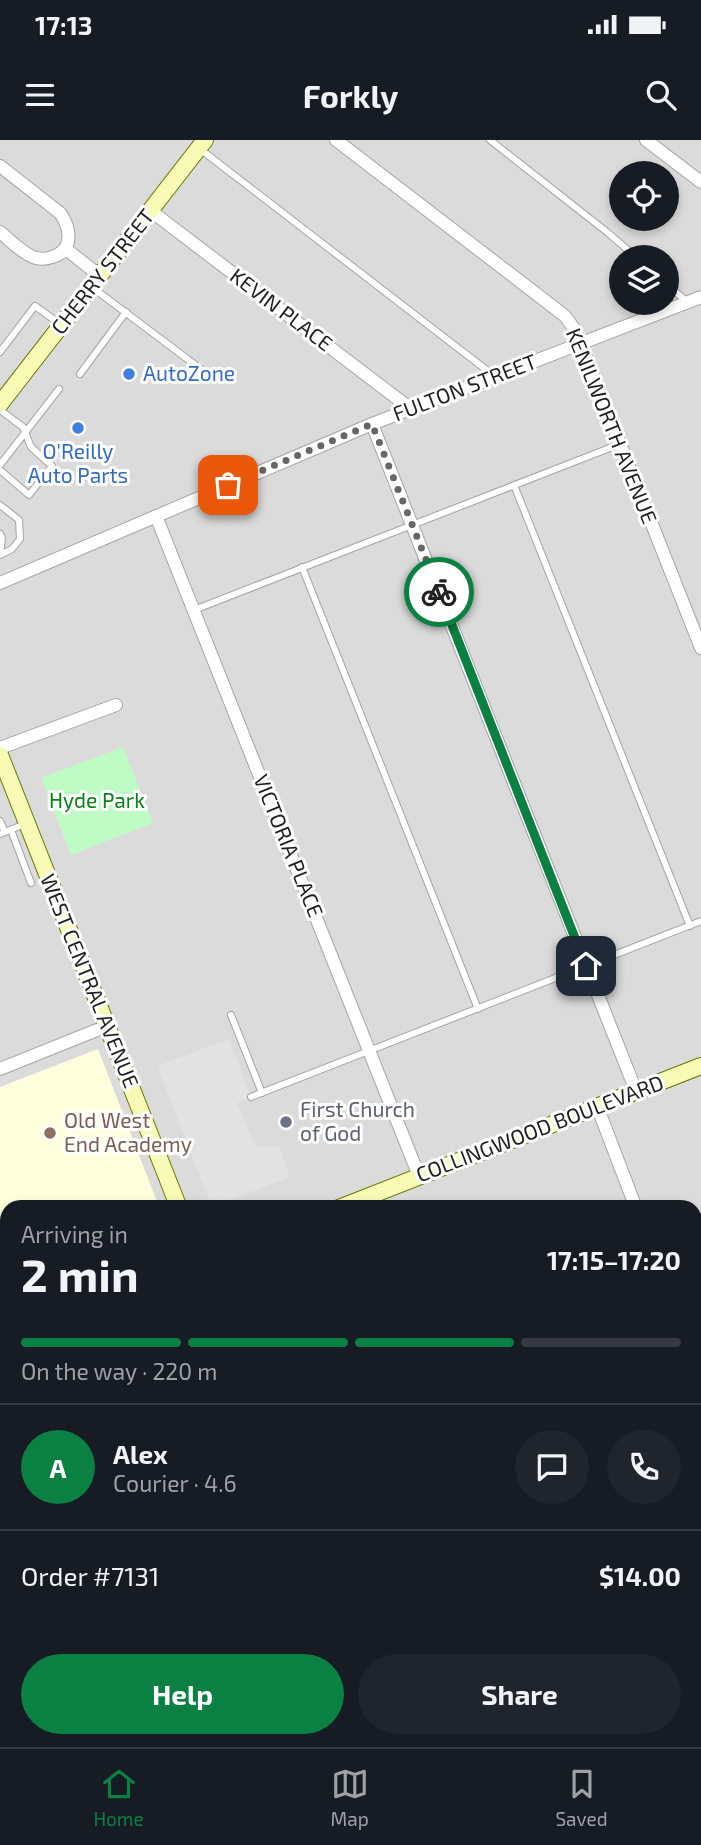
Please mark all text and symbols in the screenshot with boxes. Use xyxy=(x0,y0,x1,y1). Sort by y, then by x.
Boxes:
text: 17:13 xyxy=(35,9,93,40)
icon: menu xyxy=(21,76,59,114)
text: Forkly xyxy=(303,76,398,114)
icon: search xyxy=(642,76,680,114)
map controls xyxy=(609,161,679,315)
button: locate xyxy=(609,161,679,231)
street label: CHERRY STREET xyxy=(45,203,159,339)
button: layers xyxy=(609,245,679,315)
street label: KEVIN PLACE xyxy=(226,262,338,355)
street label: KENILWORTH AVENUE xyxy=(562,324,663,527)
street label: FULTON STREET xyxy=(389,348,540,426)
place label: AutoZone xyxy=(143,360,235,385)
marker: AutoZone xyxy=(121,366,137,382)
marker: O'Reilly Auto Parts xyxy=(70,420,86,436)
place label: O'Reilly Auto Parts xyxy=(28,438,128,487)
pin xyxy=(198,455,258,515)
icon: bag xyxy=(209,466,247,504)
courier xyxy=(404,557,474,627)
icon: bike xyxy=(420,573,458,611)
street label: VICTORIA PLACE xyxy=(249,770,329,920)
park label: Hyde Park xyxy=(49,787,145,812)
street label: WEST CENTRAL AVENUE xyxy=(36,870,145,1091)
pin xyxy=(556,936,616,996)
icon: home xyxy=(567,947,605,985)
street label: COLLINGWOOD BOULEVARD xyxy=(412,1069,667,1186)
place label: First Church of God xyxy=(300,1096,415,1145)
place label: Old West End Academy xyxy=(64,1107,192,1156)
marker: First Church of God xyxy=(278,1114,294,1130)
marker: Old West End Academy xyxy=(42,1125,58,1141)
text: Arriving in xyxy=(21,1220,128,1248)
text: 17:15–17:20 xyxy=(547,1244,681,1275)
text: 2 min xyxy=(21,1246,139,1301)
text: On the way · 220 m xyxy=(21,1357,217,1385)
button: chat xyxy=(515,1430,589,1504)
button: phone xyxy=(607,1430,681,1504)
text: Alex xyxy=(113,1438,168,1469)
text: A xyxy=(50,1452,66,1483)
text: Courier · 4.6 xyxy=(113,1469,237,1497)
text: Order #7131 xyxy=(21,1560,159,1591)
text: $14.00 xyxy=(599,1560,681,1591)
button: Help xyxy=(21,1654,344,1734)
button: Share xyxy=(358,1654,681,1734)
tab: Home xyxy=(93,1765,144,1830)
tab: Map xyxy=(331,1765,369,1830)
tab: Saved xyxy=(555,1765,608,1830)

